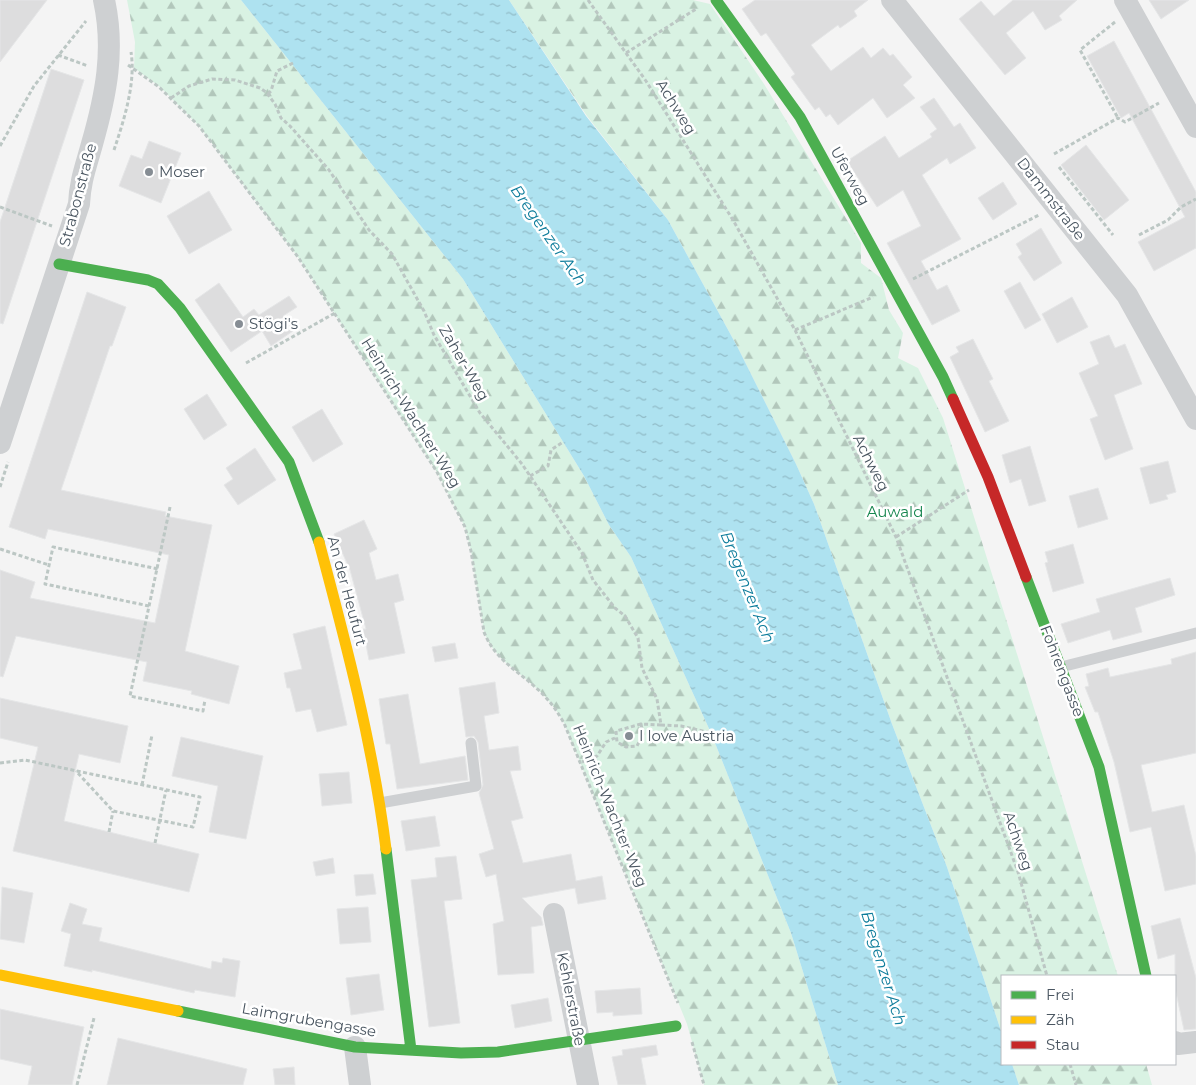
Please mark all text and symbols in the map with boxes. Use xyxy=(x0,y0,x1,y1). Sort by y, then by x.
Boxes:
street label: Achweg xyxy=(652,76,701,138)
street label: Strabonstraße xyxy=(55,141,100,249)
street label: Uferweg xyxy=(827,143,874,209)
street label: Dammstraße xyxy=(1013,154,1090,244)
place label: Moser xyxy=(159,162,205,181)
marker: Moser xyxy=(143,166,155,178)
water label: Bregenzer Ach xyxy=(507,181,590,289)
place label: Stögi's xyxy=(249,314,298,333)
marker: Stögi's xyxy=(233,318,245,330)
street label: Zaher-Weg xyxy=(435,322,494,404)
street label: Heinrich-Wachter-Weg xyxy=(357,334,466,491)
street label: Achweg xyxy=(849,431,894,494)
park label: Auwald xyxy=(867,502,923,521)
water label: Bregenzer Ach xyxy=(716,529,779,646)
street label: An der Heufurt xyxy=(324,534,371,648)
street label: Fohrengasse xyxy=(1036,622,1089,719)
street label: Heinrich-Wachter-Weg xyxy=(569,722,652,890)
place label: I love Austria xyxy=(639,726,734,745)
marker: I love Austria xyxy=(623,730,635,742)
street label: Achweg xyxy=(1000,809,1037,873)
water label: Bregenzer Ach xyxy=(857,909,910,1028)
street label: Kehlerstraße xyxy=(553,950,590,1048)
legend xyxy=(1001,975,1176,1065)
text: Frei xyxy=(1046,985,1074,1004)
street label: Laimgrubengasse xyxy=(240,998,378,1041)
text: Zäh xyxy=(1046,1010,1075,1029)
text: Stau xyxy=(1046,1035,1080,1054)

